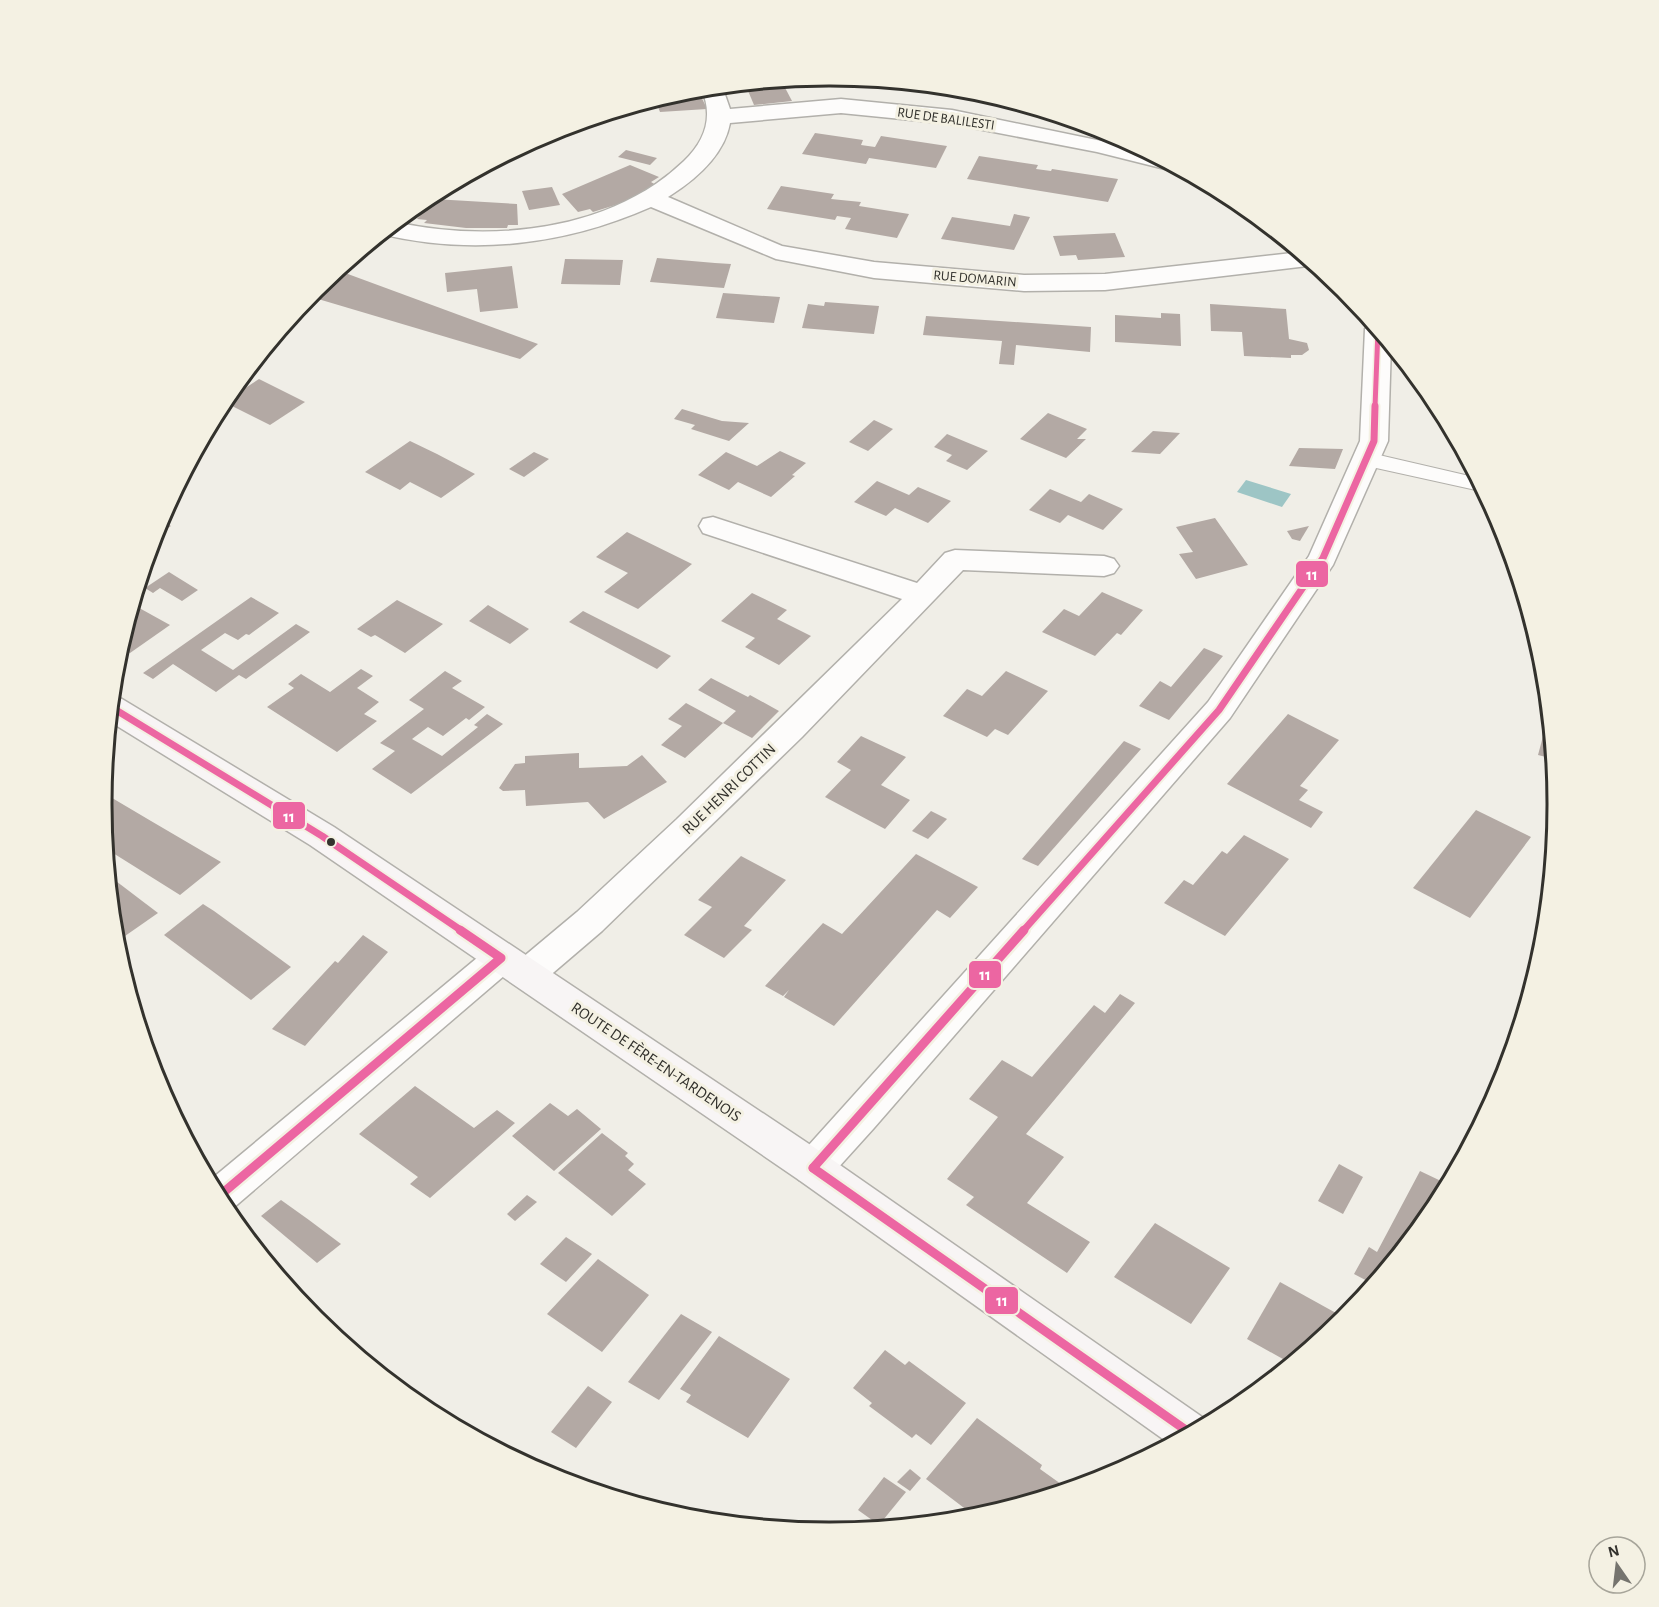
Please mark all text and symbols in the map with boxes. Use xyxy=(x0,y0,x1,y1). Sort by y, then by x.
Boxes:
street label: RUE DE BALILESTI xyxy=(896,105,996,133)
street label: RUE DOMARIN xyxy=(933,268,1017,290)
line badge: 11 xyxy=(1295,560,1329,588)
text: 11 xyxy=(1306,567,1318,583)
street label: RUE HENRI COTTIN xyxy=(679,741,779,837)
line badge: 11 xyxy=(272,801,306,830)
text: 11 xyxy=(283,809,295,825)
unlabelled marker xyxy=(325,836,337,848)
line badge: 11 xyxy=(968,960,1002,989)
text: 11 xyxy=(979,967,991,983)
street label: ROUTE DE FÈRE-EN-TARDENOIS xyxy=(568,998,745,1125)
line badge: 11 xyxy=(984,1286,1019,1315)
text: 11 xyxy=(996,1293,1008,1309)
north arrow xyxy=(1587,1535,1647,1595)
text: N xyxy=(1606,1542,1621,1561)

